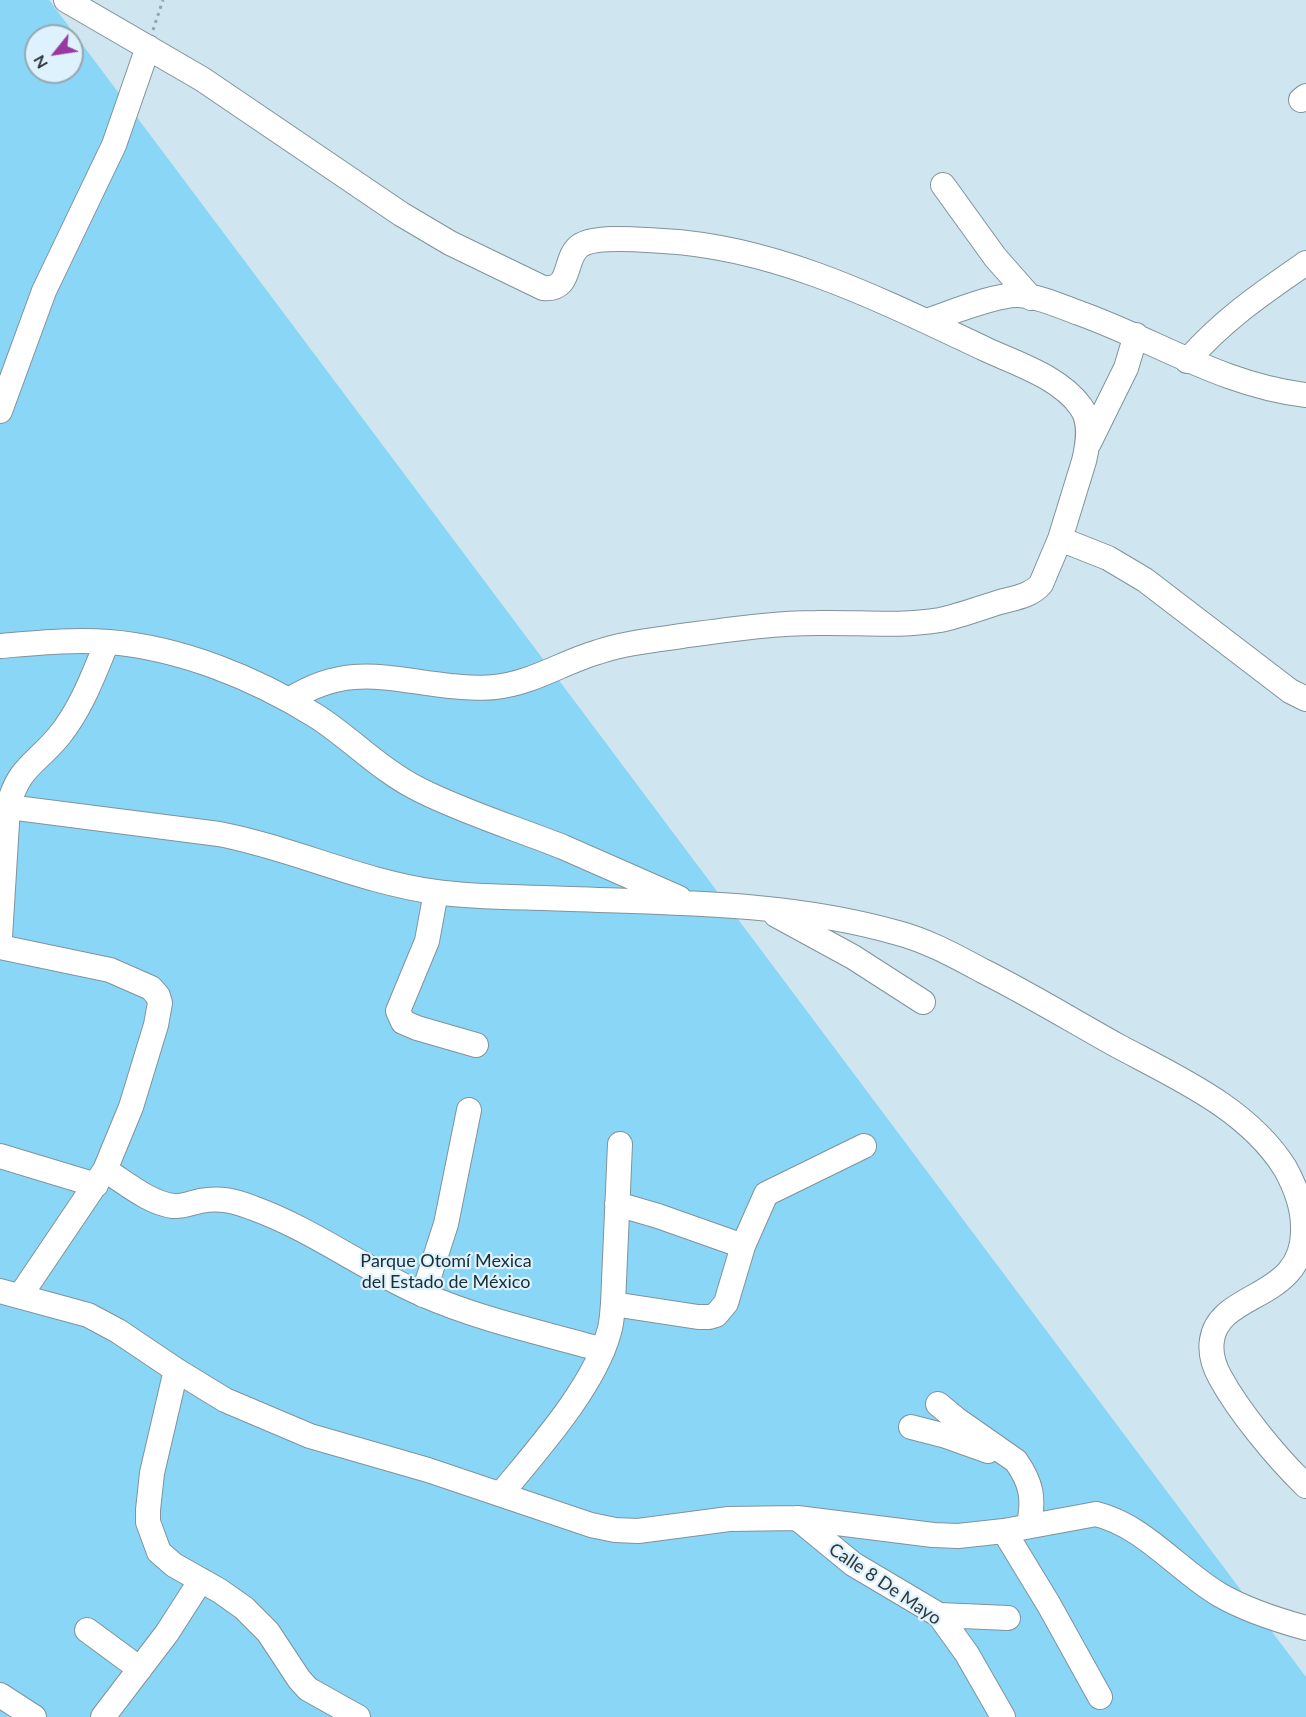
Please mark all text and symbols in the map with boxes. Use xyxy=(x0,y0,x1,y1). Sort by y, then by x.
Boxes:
north arrow xyxy=(24,24,84,84)
text: N xyxy=(28,52,51,72)
park label: Parque Otomí Mexica del Estado de México xyxy=(360,1250,532,1292)
street label: Calle 8 De Mayo xyxy=(825,1539,945,1629)

